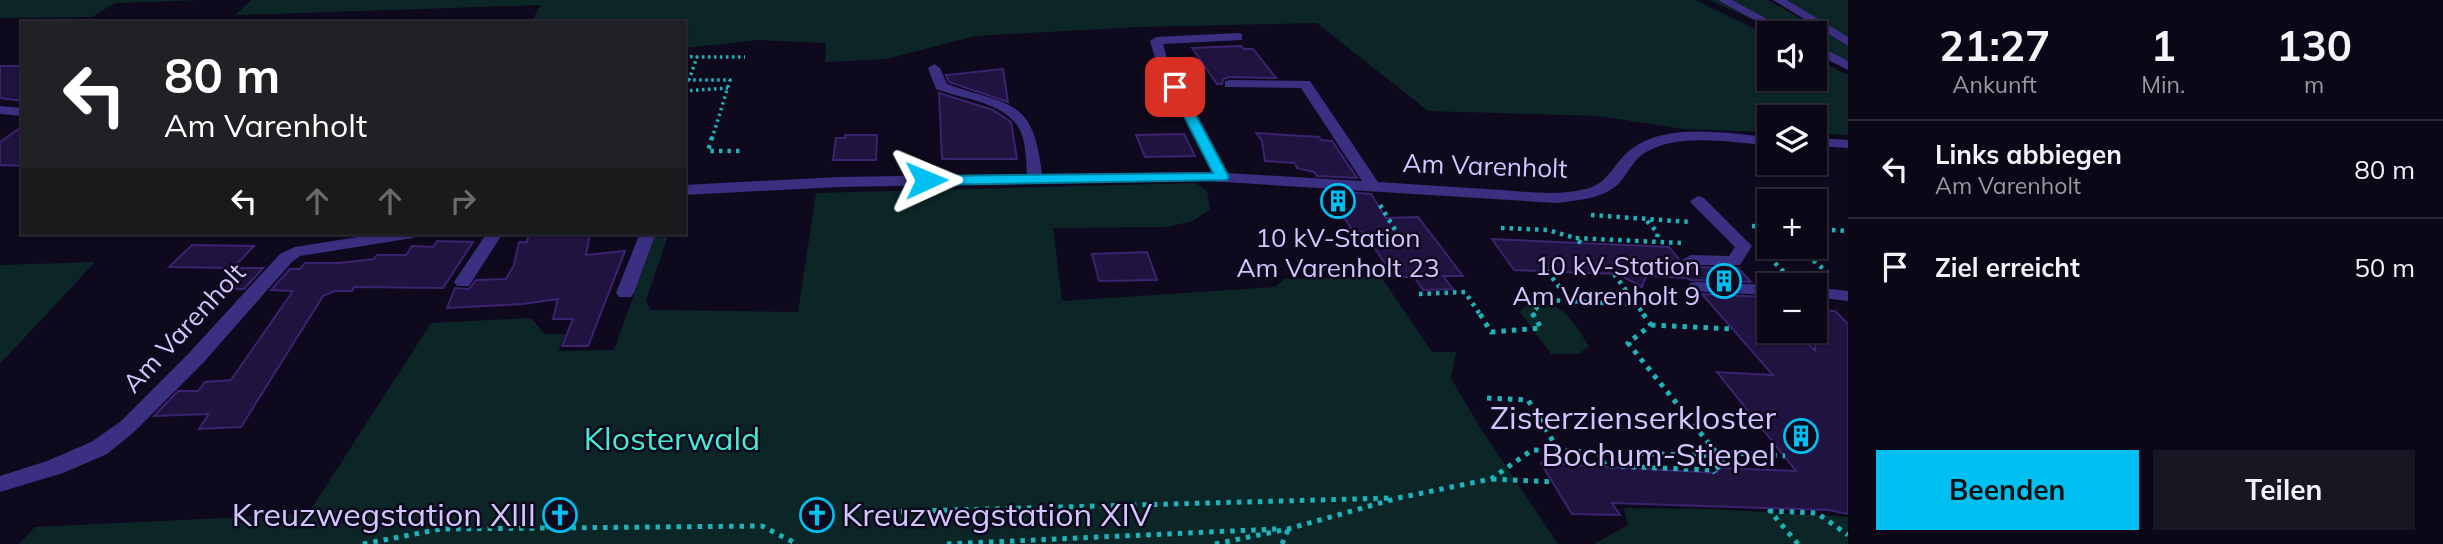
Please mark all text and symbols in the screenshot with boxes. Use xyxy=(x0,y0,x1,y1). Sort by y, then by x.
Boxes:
text: 21:27 xyxy=(1939,19,2050,72)
text: 1 xyxy=(2151,19,2176,72)
text: 130 xyxy=(2276,19,2352,72)
map controls xyxy=(1757,21,1827,343)
button: sound xyxy=(1757,21,1827,91)
text: 80 m xyxy=(164,44,280,105)
icon: left xyxy=(49,49,140,140)
pin xyxy=(1145,57,1205,117)
icon: arrive xyxy=(1156,68,1194,106)
text: Ankunft xyxy=(1953,70,2037,99)
text: Min. xyxy=(2141,70,2185,99)
text: m xyxy=(2304,70,2324,99)
text: Am Varenholt xyxy=(164,105,367,145)
button: layers xyxy=(1757,105,1827,175)
text: Links abbiegen xyxy=(1935,138,2122,171)
position arrow xyxy=(889,143,963,217)
street label: Am Varenholt xyxy=(1402,146,1568,185)
icon: left xyxy=(1876,150,1914,188)
text: 80 m xyxy=(2354,153,2415,186)
text: Am Varenholt xyxy=(1935,171,2081,200)
icon: left xyxy=(225,182,263,220)
icon: ahead xyxy=(298,182,336,220)
icon: ahead xyxy=(371,182,409,220)
icon: right xyxy=(444,182,482,220)
building icon: 10 kV-Station Am Varenholt 23 xyxy=(1319,182,1357,220)
button: + xyxy=(1757,189,1827,259)
place label: 10 kV-Station Am Varenholt 23 xyxy=(1237,221,1440,284)
icon: arrive xyxy=(1876,248,1914,286)
place label: 10 kV-Station Am Varenholt 9 xyxy=(1513,249,1700,312)
text: Ziel erreicht xyxy=(1935,251,2080,284)
text: 50 m xyxy=(2354,251,2415,284)
street label: Am Varenholt xyxy=(115,256,252,399)
building icon: 10 kV-Station Am Varenholt 9 xyxy=(1705,262,1743,300)
button: − xyxy=(1757,273,1827,343)
place label: Zisterzienserkloster Bochum-Stiepel xyxy=(1490,397,1776,474)
building icon: Zisterzienserkloster Bochum-Stiepel xyxy=(1782,417,1820,455)
park label: Klosterwald xyxy=(584,418,760,458)
button: Beenden xyxy=(1876,450,2139,530)
button: Teilen xyxy=(2153,450,2415,530)
place label: Kreuzwegstation XIII xyxy=(232,494,536,534)
place label: Kreuzwegstation XIV xyxy=(842,494,1153,534)
church icon: Kreuzwegstation XIII xyxy=(541,496,579,534)
church icon: Kreuzwegstation XIV xyxy=(798,496,836,534)

